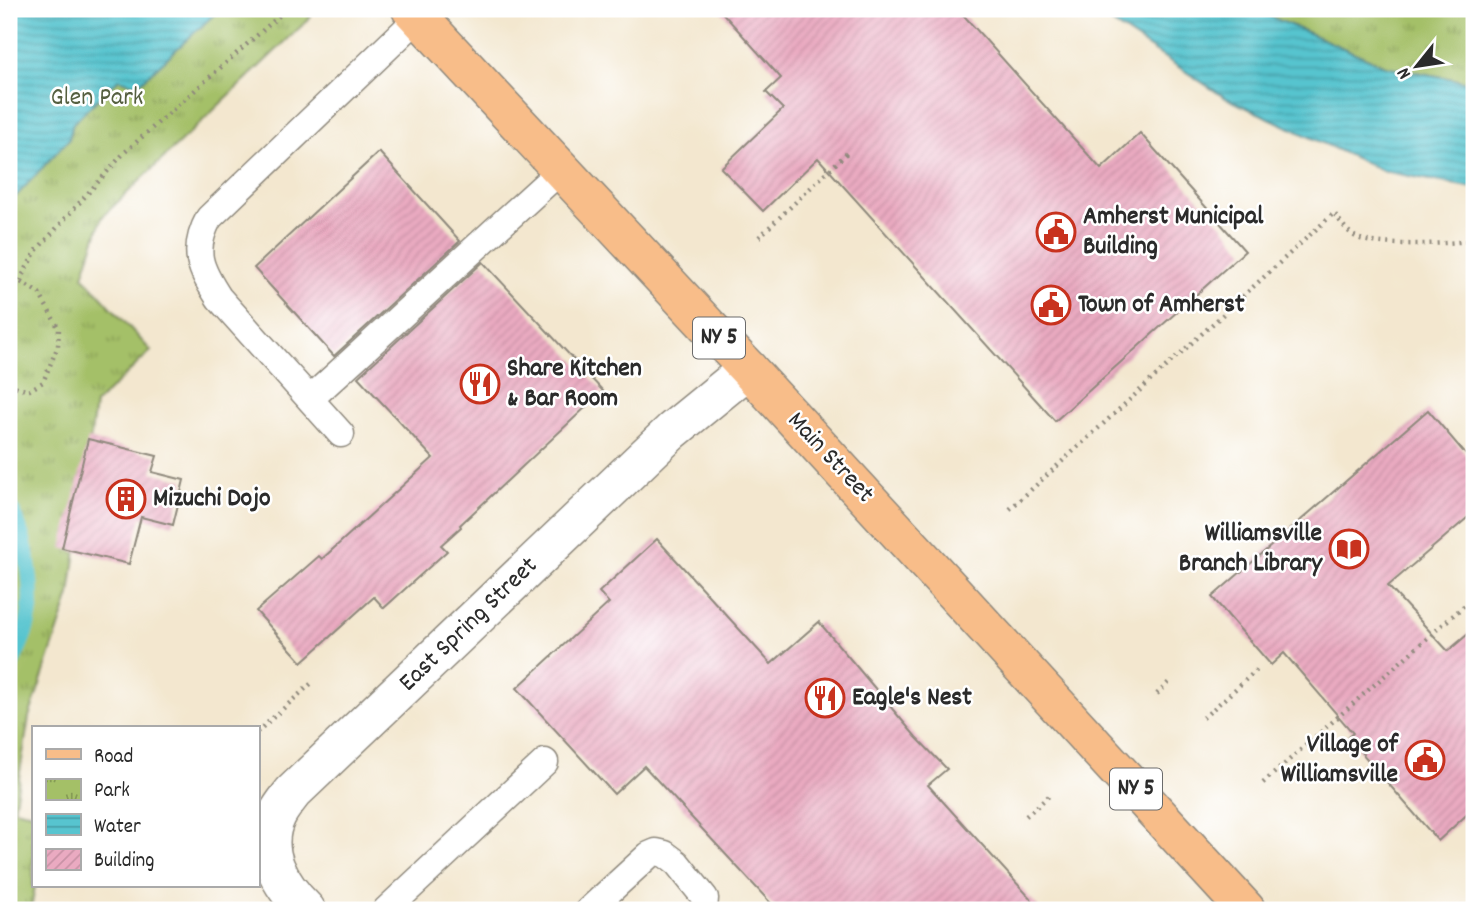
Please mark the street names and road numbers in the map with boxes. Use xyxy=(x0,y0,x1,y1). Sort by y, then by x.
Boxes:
road number: NY 5 xyxy=(693,318,745,358)
street label: Main Street xyxy=(778,404,882,512)
street label: East Spring Street xyxy=(391,549,547,701)
road number: NY 5 xyxy=(1110,768,1162,810)

